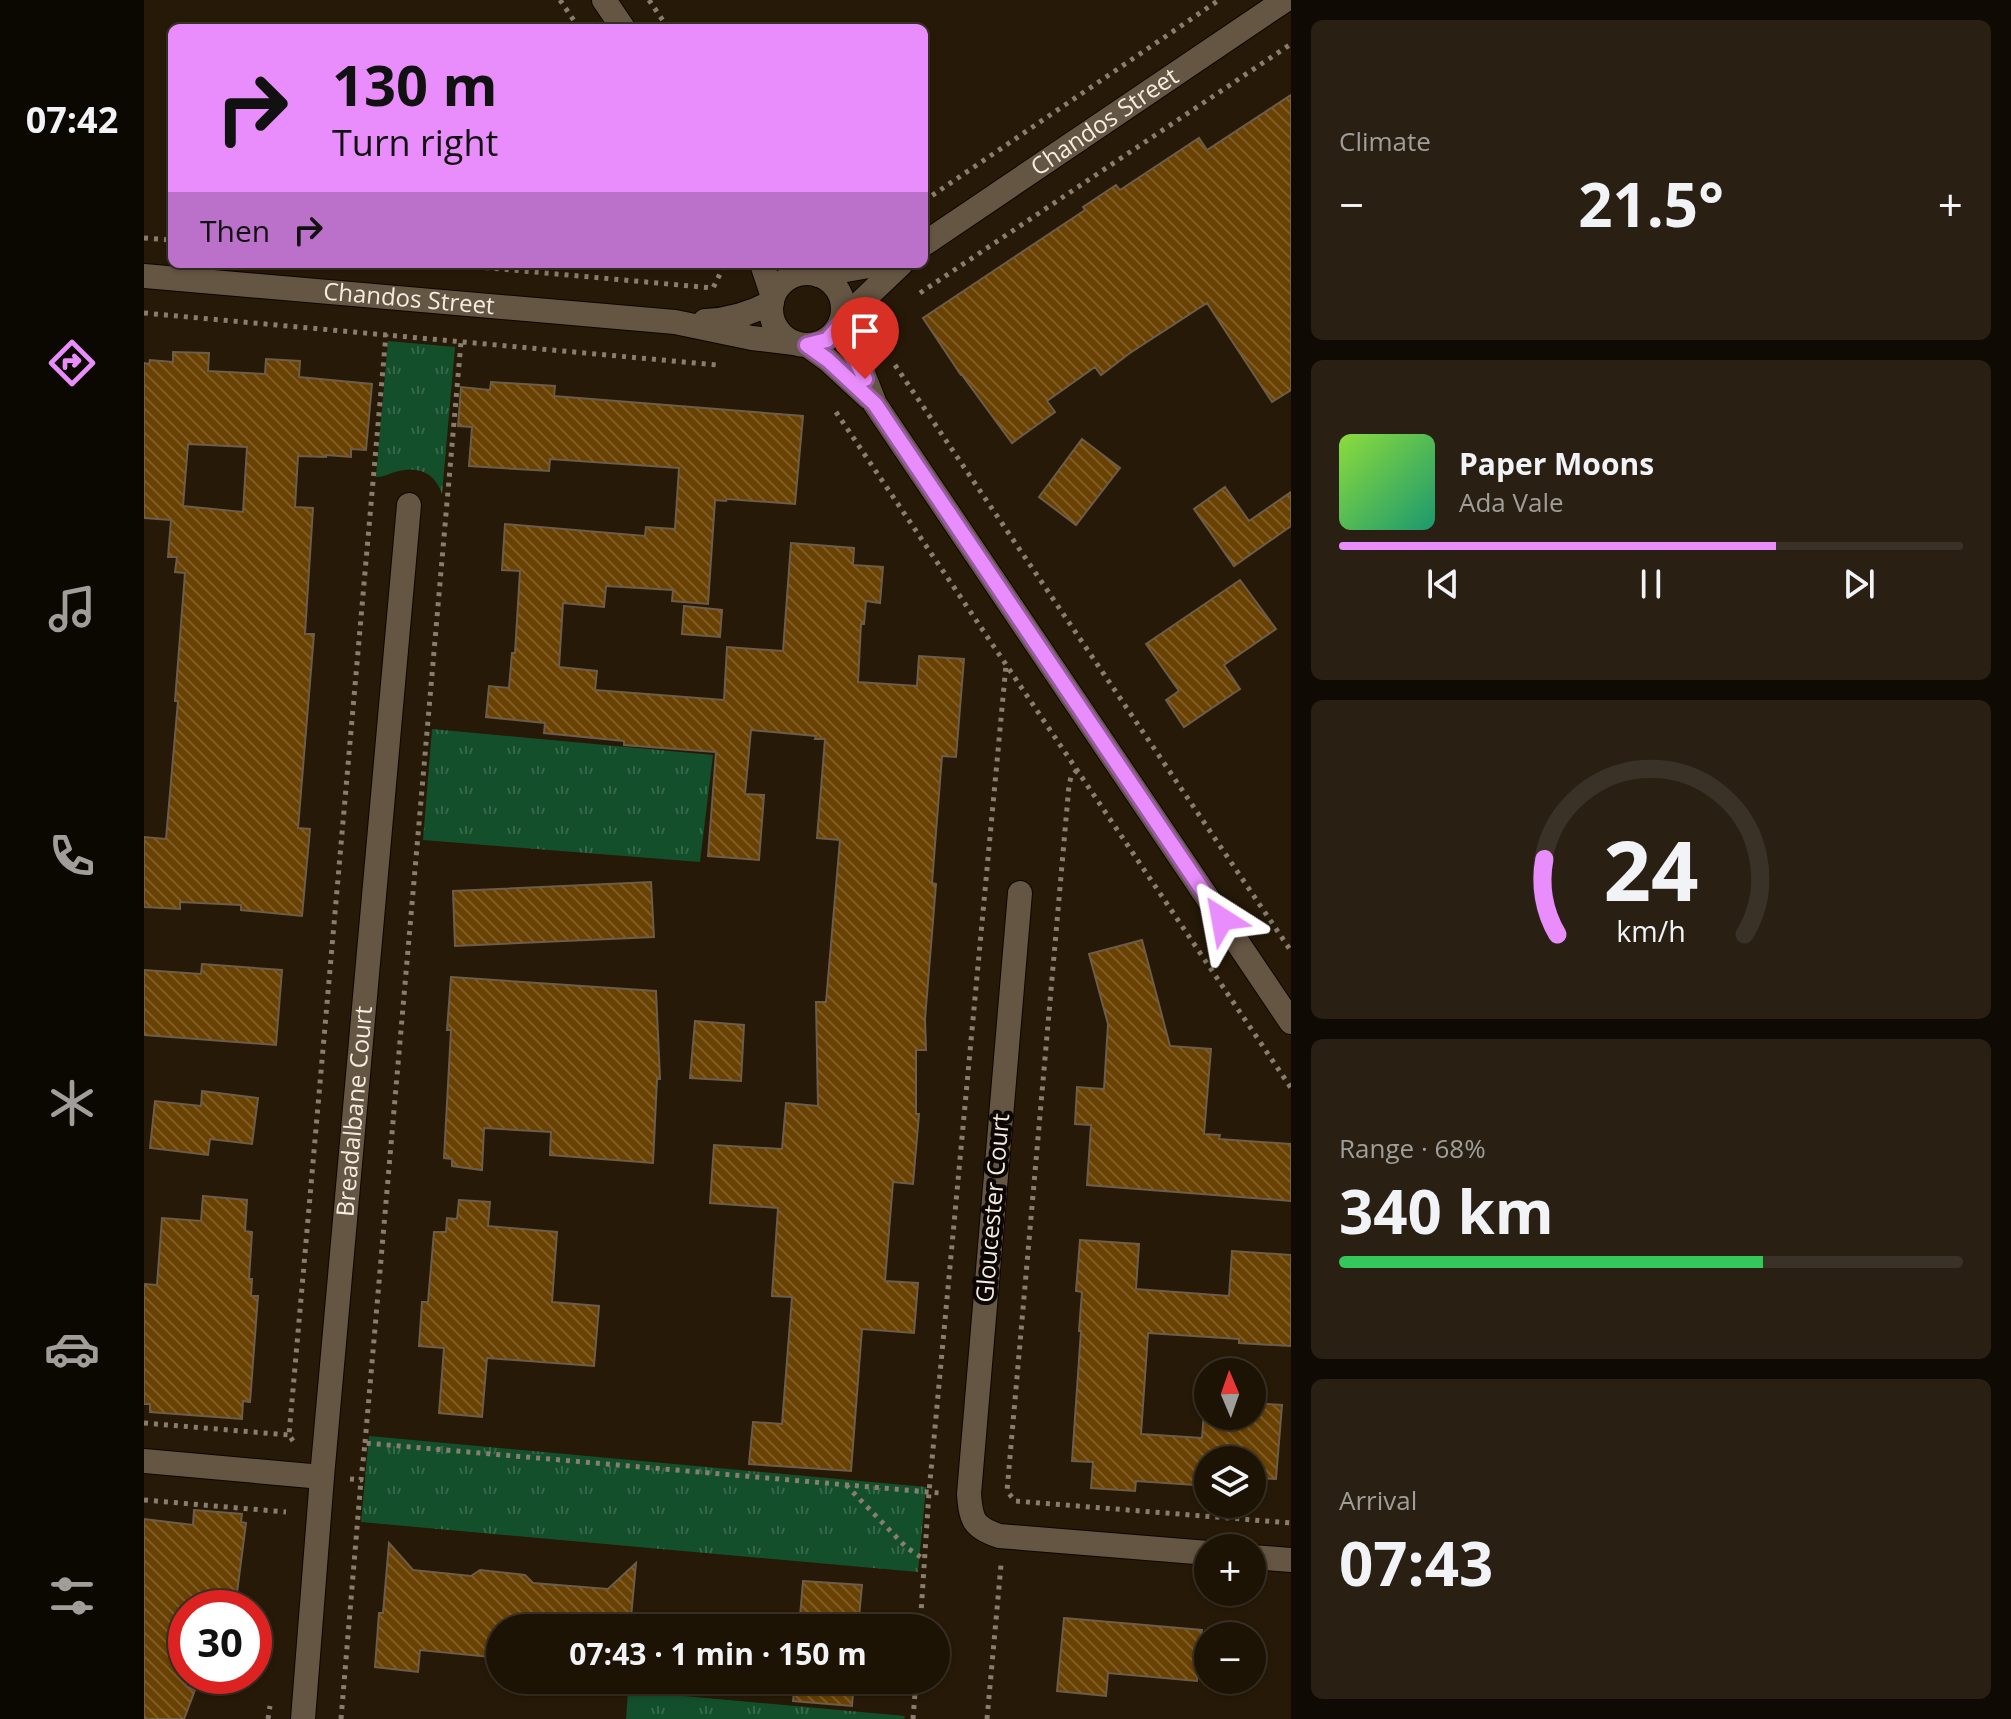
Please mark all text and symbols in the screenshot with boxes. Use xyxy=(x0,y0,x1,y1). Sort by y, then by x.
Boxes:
text: 130 m xyxy=(332,46,498,122)
icon: right xyxy=(200,56,304,160)
street label: Chandos Street xyxy=(1023,59,1184,182)
text: 07:42 xyxy=(26,95,118,144)
text: Turn right xyxy=(332,118,498,167)
text: Climate xyxy=(1339,123,1431,159)
text: 21.5° xyxy=(1578,163,1724,245)
text: − xyxy=(1339,174,1364,234)
text: + xyxy=(1938,174,1963,234)
icon: right xyxy=(286,208,330,252)
text: Then xyxy=(200,210,270,251)
street label: Chandos Street xyxy=(322,274,496,321)
pin xyxy=(831,297,899,379)
icon: arrive xyxy=(843,309,887,353)
icon: directions xyxy=(44,335,100,391)
text: Paper Moons xyxy=(1459,443,1654,484)
text: Ada Vale xyxy=(1459,484,1564,520)
icon: previous xyxy=(1421,562,1465,606)
icon: pause xyxy=(1629,562,1673,606)
icon: next xyxy=(1837,562,1881,606)
icon: music xyxy=(44,581,100,637)
text: 24 xyxy=(1603,812,1699,925)
icon: phone xyxy=(44,828,100,884)
position arrow xyxy=(1180,877,1264,961)
text: km/h xyxy=(1616,912,1686,951)
street label: Breadalbane Court xyxy=(327,1004,379,1218)
icon: climate xyxy=(44,1075,100,1131)
street label: Gloucester Court xyxy=(967,1112,1016,1304)
text: Range · 68% xyxy=(1339,1130,1486,1166)
text: 340 km xyxy=(1339,1170,1554,1252)
icon: car xyxy=(44,1321,100,1377)
north arrow xyxy=(1194,1358,1266,1430)
map controls xyxy=(1194,1358,1266,1694)
button: layers xyxy=(1194,1446,1266,1518)
text: Arrival xyxy=(1339,1482,1417,1518)
text: 07:43 xyxy=(1339,1522,1493,1604)
button: + xyxy=(1194,1534,1266,1606)
icon: filters xyxy=(44,1568,100,1624)
speed limit sign: 30 xyxy=(168,1590,272,1694)
button: − xyxy=(1194,1622,1266,1694)
text: 07:43 · 1 min · 150 m xyxy=(569,1633,867,1674)

